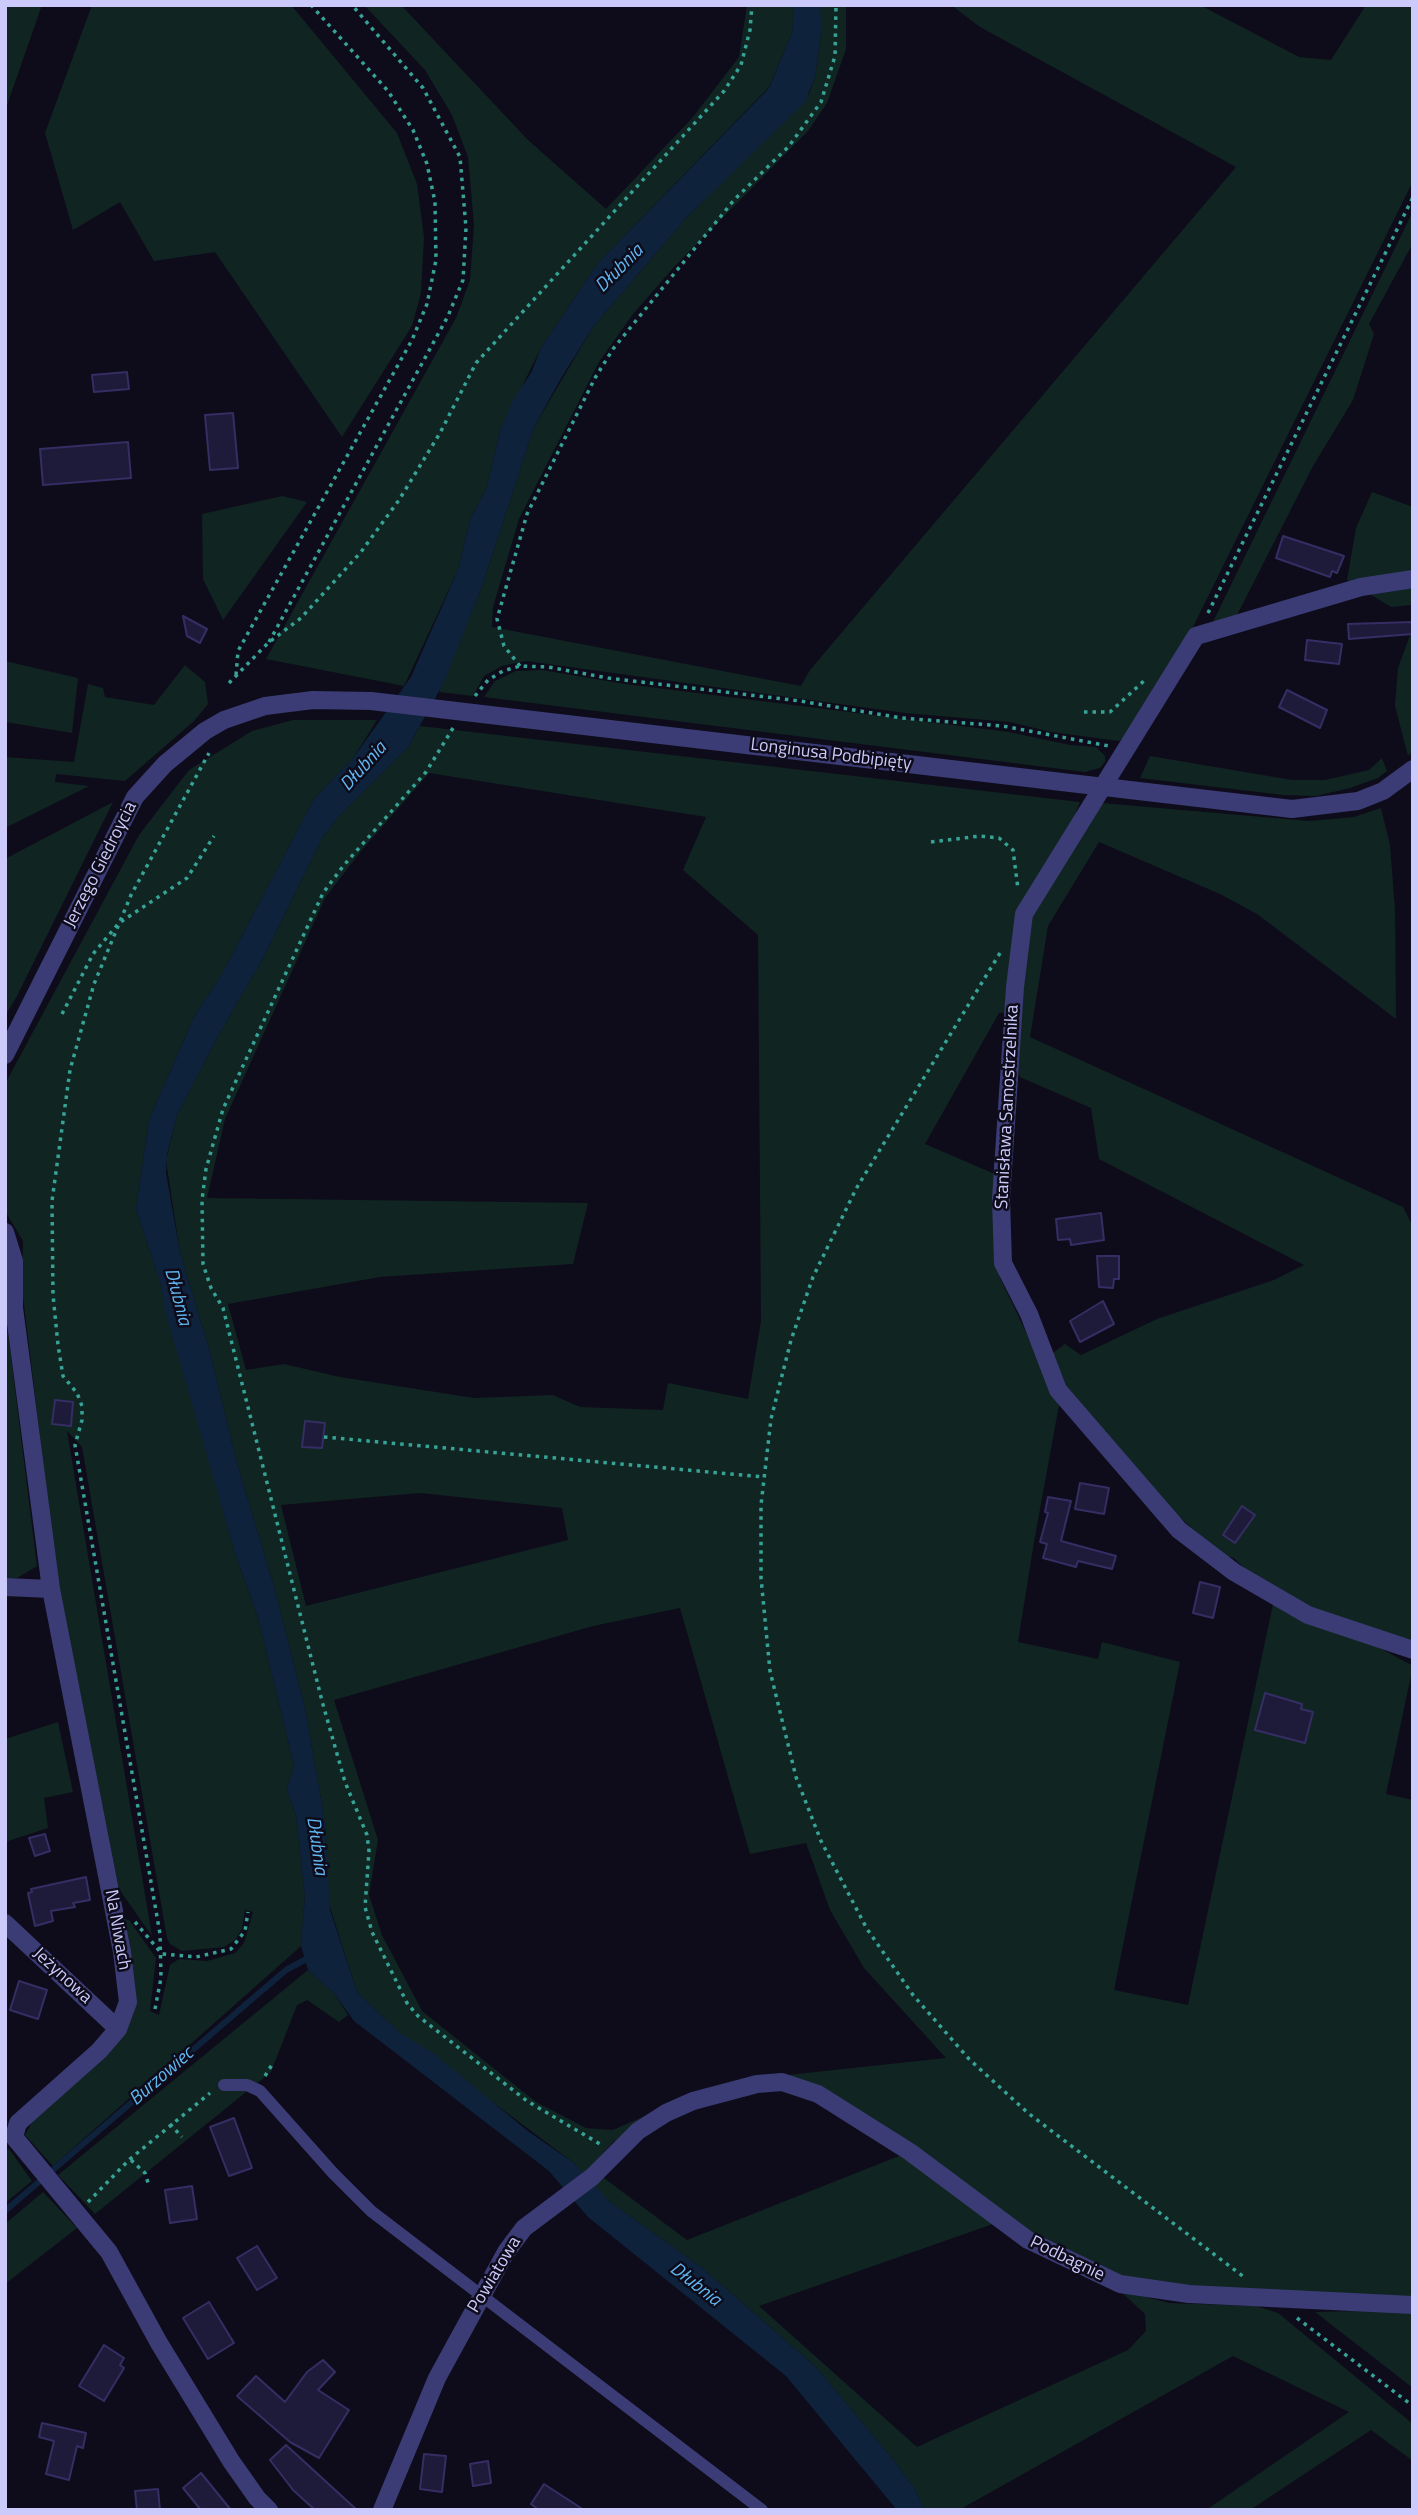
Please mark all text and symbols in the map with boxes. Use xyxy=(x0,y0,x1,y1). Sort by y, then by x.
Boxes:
water label: Dłubnia xyxy=(591,240,649,298)
street label: Longinusa Podbipięty xyxy=(749,734,913,776)
water label: Dłubnia xyxy=(336,738,392,796)
street label: Jerzego Giedroycia xyxy=(60,798,142,932)
street label: Stanisława Samostrzelnika xyxy=(992,1004,1024,1210)
water label: Dłubnia xyxy=(158,1266,196,1328)
water label: Dłubnia xyxy=(301,1815,331,1877)
street label: Na Niwach xyxy=(99,1888,135,1972)
street label: Jeżynowa xyxy=(28,1943,96,2009)
water label: Burzowiec xyxy=(125,2043,199,2111)
street label: Podbagnie xyxy=(1026,2232,1108,2286)
street label: Powiatowa xyxy=(464,2233,526,2317)
water label: Dłubnia xyxy=(665,2258,725,2312)

